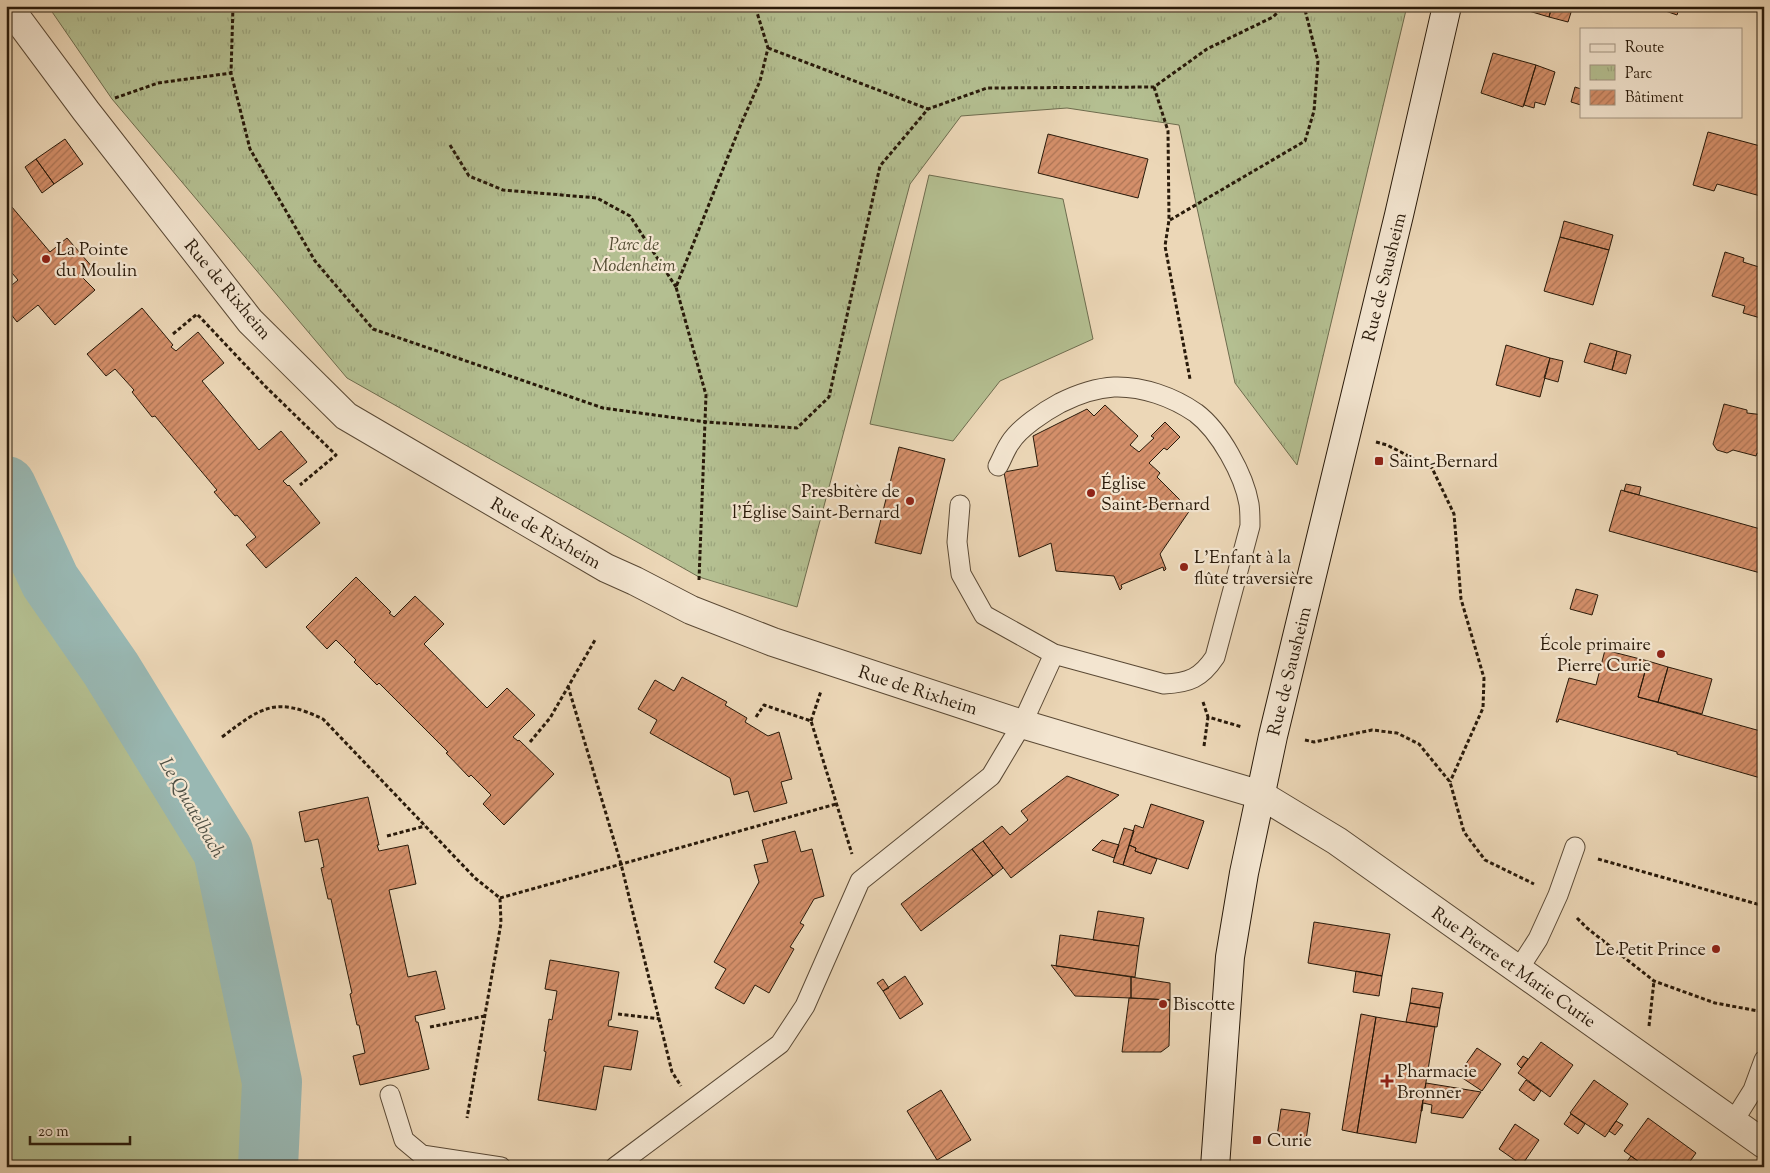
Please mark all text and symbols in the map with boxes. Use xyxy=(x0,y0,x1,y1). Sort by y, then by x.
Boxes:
legend xyxy=(1580,28,1742,118)
text: Route xyxy=(1625,38,1664,59)
text: Parc xyxy=(1625,64,1653,85)
text: Bâtiment xyxy=(1625,88,1684,109)
street label: Rue de Sausheim xyxy=(1357,210,1415,345)
park label: Parc de Modenheim xyxy=(592,233,676,280)
street label: Rue de Rixheim xyxy=(177,234,276,346)
place label: La Pointe du Moulin xyxy=(56,238,138,285)
marker: La Pointe du Moulin xyxy=(40,253,52,265)
place label: Saint-Bernard xyxy=(1389,450,1498,476)
marker: Saint-Bernard xyxy=(1373,455,1385,467)
place label: Église Saint-Bernard xyxy=(1101,472,1210,519)
place label: Presbitère de l'Église Saint-Bernard xyxy=(732,480,900,527)
marker: Église Saint-Bernard xyxy=(1085,487,1097,499)
street label: Rue de Rixheim xyxy=(485,493,605,577)
marker: Presbitère de l'Église Saint-Bernard xyxy=(904,495,916,507)
place label: L’Enfant à la flûte traversière xyxy=(1194,546,1313,593)
marker: L’Enfant à la flûte traversière xyxy=(1178,561,1190,573)
street label: Rue de Sausheim xyxy=(1262,604,1320,739)
place label: École primaire Pierre Curie xyxy=(1540,633,1651,680)
marker: École primaire Pierre Curie xyxy=(1655,648,1667,660)
street label: Rue de Rixheim xyxy=(854,660,980,723)
water label: Le Quatelbach xyxy=(151,753,231,864)
street label: Rue Pierre et Marie Curie xyxy=(1425,902,1600,1035)
place label: Le Petit Prince xyxy=(1595,938,1706,964)
marker: Le Petit Prince xyxy=(1710,943,1722,955)
place label: Biscotte xyxy=(1173,993,1235,1019)
marker: Biscotte xyxy=(1157,998,1169,1010)
place label: Pharmacie Bronner xyxy=(1397,1060,1477,1107)
marker: Pharmacie Bronner xyxy=(1381,1075,1393,1087)
scale bar xyxy=(30,1113,130,1145)
text: 20 m xyxy=(38,1122,69,1143)
place label: Curie xyxy=(1267,1129,1312,1155)
marker: Curie xyxy=(1251,1134,1263,1146)

